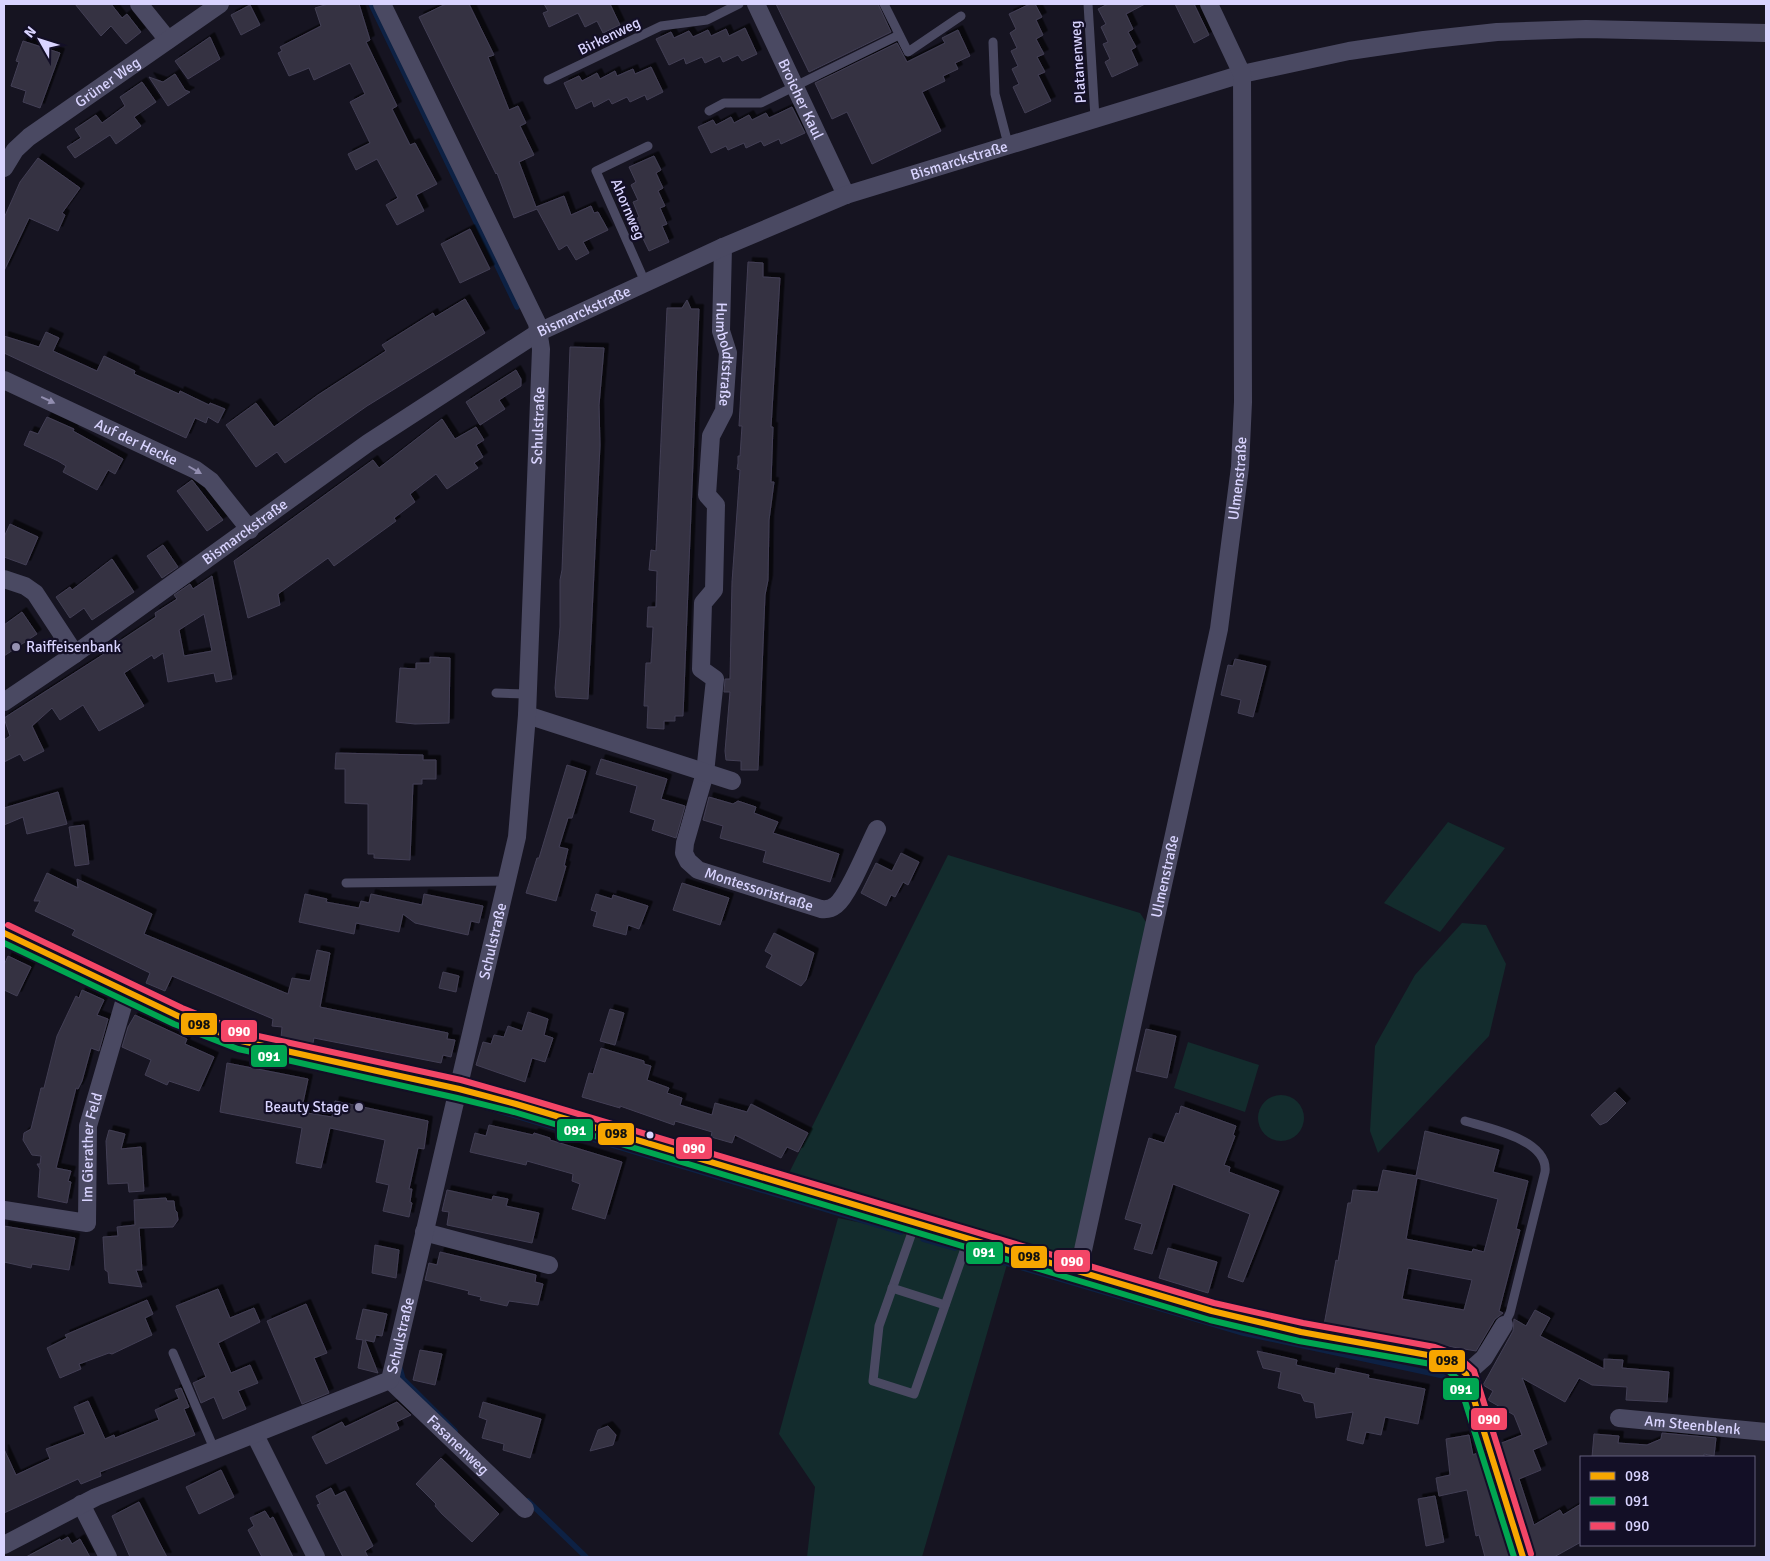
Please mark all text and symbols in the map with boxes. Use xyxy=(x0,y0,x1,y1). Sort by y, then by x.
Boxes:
street label: Birkenweg xyxy=(575,13,643,59)
north arrow xyxy=(15,15,65,65)
street label: Platanenweg xyxy=(1066,20,1090,104)
text: N xyxy=(21,23,40,41)
street label: Grüner Weg xyxy=(71,53,144,111)
street label: Broicher Kaul xyxy=(774,56,827,142)
street label: Bismarckstraße xyxy=(908,137,1010,184)
street label: Ahornweg xyxy=(607,176,649,242)
street label: Bismarckstraße xyxy=(534,282,633,341)
street label: Humboldtstraße xyxy=(712,302,737,407)
street label: Schulstraße xyxy=(528,386,549,465)
one-way arrow xyxy=(41,397,55,405)
street label: Auf der Hecke xyxy=(92,415,180,469)
street label: Ulmenstraße xyxy=(1224,436,1250,521)
one-way arrow xyxy=(187,466,202,474)
street label: Bismarckstraße xyxy=(199,495,291,568)
place label: Raiffeisenbank xyxy=(26,638,122,656)
marker: Raiffeisenbank xyxy=(10,641,22,653)
street label: Ulmenstraße xyxy=(1147,833,1183,919)
street label: Montessoristraße xyxy=(702,864,816,915)
street label: Schulstraße xyxy=(475,901,510,981)
line badge: 098 xyxy=(180,1012,218,1036)
text: 098 xyxy=(188,1016,211,1033)
line badge: 090 xyxy=(220,1019,258,1043)
text: 090 xyxy=(228,1023,251,1040)
line badge: 091 xyxy=(250,1044,288,1068)
text: 091 xyxy=(258,1048,281,1065)
street label: Im Gierather Feld xyxy=(78,1090,106,1202)
place label: Beauty Stage xyxy=(264,1098,349,1116)
marker: Beauty Stage xyxy=(353,1101,365,1113)
line badge: 091 xyxy=(556,1118,594,1142)
text: 091 xyxy=(564,1122,587,1139)
line badge: 098 xyxy=(597,1122,635,1146)
text: 098 xyxy=(605,1125,628,1142)
unlabelled marker xyxy=(645,1130,655,1140)
line badge: 090 xyxy=(675,1136,713,1160)
text: 090 xyxy=(683,1140,706,1157)
line badge: 091 xyxy=(965,1241,1004,1265)
text: 091 xyxy=(973,1244,996,1261)
line badge: 098 xyxy=(1010,1245,1048,1269)
text: 098 xyxy=(1018,1248,1041,1265)
line badge: 090 xyxy=(1053,1249,1091,1273)
text: 090 xyxy=(1061,1253,1084,1270)
street label: Schulstraße xyxy=(383,1295,418,1375)
line badge: 098 xyxy=(1428,1349,1466,1373)
text: 098 xyxy=(1436,1352,1459,1369)
line badge: 091 xyxy=(1442,1377,1480,1401)
text: 091 xyxy=(1450,1381,1473,1398)
line badge: 090 xyxy=(1470,1407,1508,1431)
street label: Fasanenweg xyxy=(423,1411,493,1479)
text: 090 xyxy=(1478,1411,1501,1428)
street label: Am Steenblenk xyxy=(1644,1411,1742,1439)
legend xyxy=(1580,1456,1755,1546)
text: 098 xyxy=(1625,1467,1649,1485)
text: 091 xyxy=(1625,1492,1649,1510)
text: 090 xyxy=(1625,1517,1649,1535)

